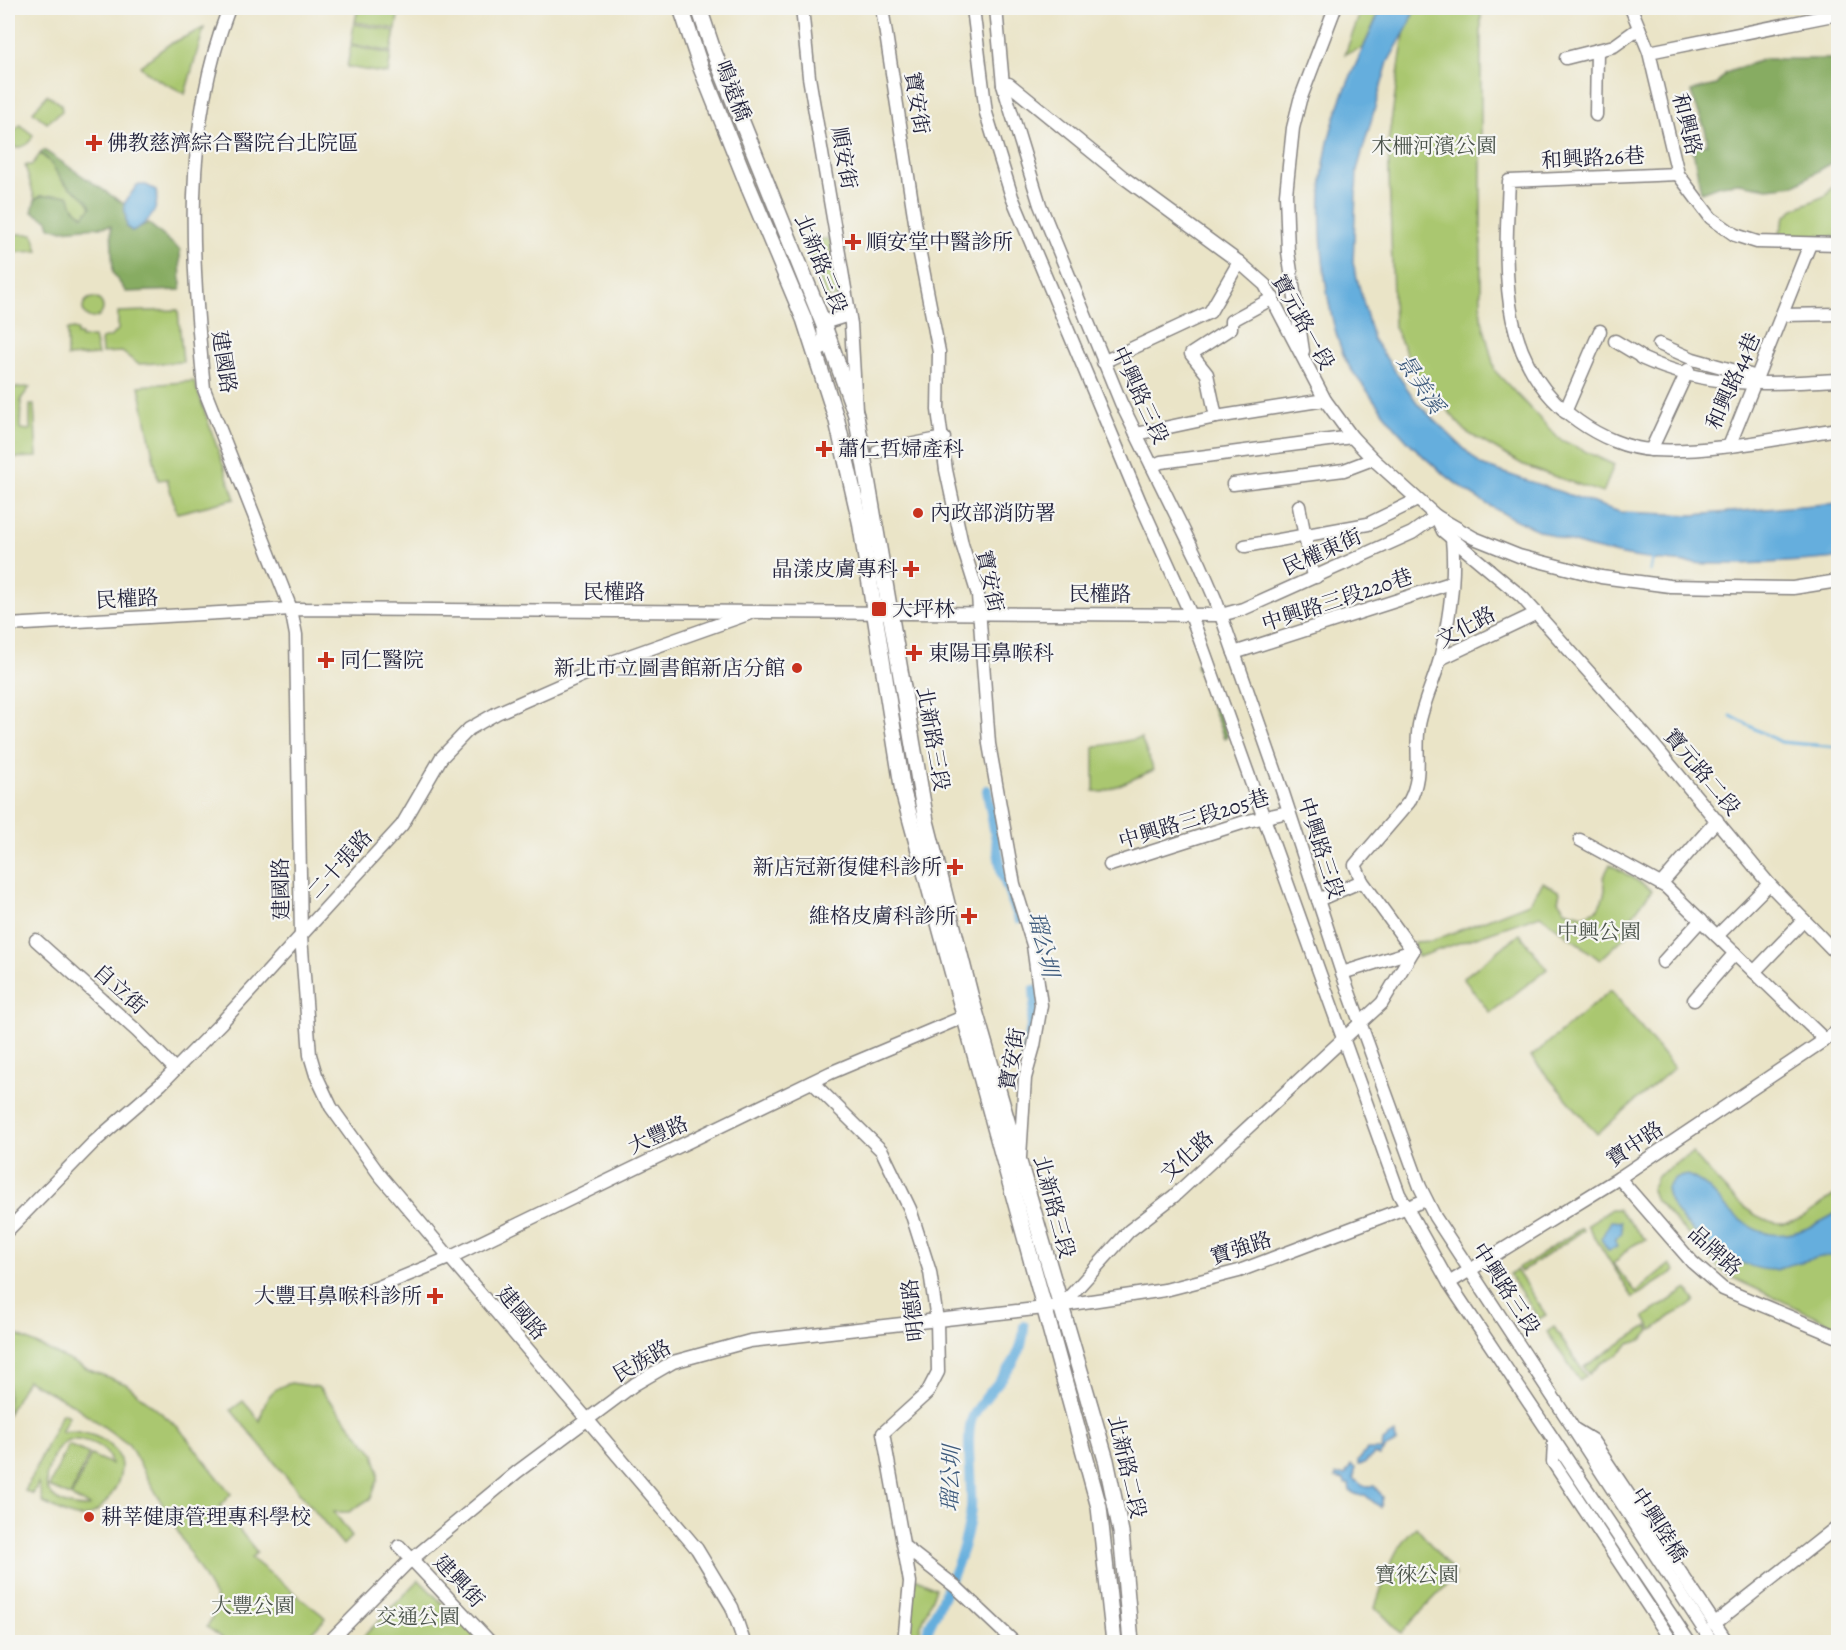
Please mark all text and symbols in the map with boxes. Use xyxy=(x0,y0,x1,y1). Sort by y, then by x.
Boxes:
street label: 鳴遠橋 xyxy=(709,57,757,125)
street label: 寶安街 xyxy=(898,70,936,136)
street label: 和興路 xyxy=(1666,90,1708,158)
street label: 順安街 xyxy=(825,125,863,191)
place label: 佛教慈濟綜合醫院台北院區 xyxy=(107,129,359,157)
park label: 木柵河濱公園 xyxy=(1371,132,1497,160)
marker: 佛教慈濟綜合醫院台北院區 xyxy=(85,134,103,152)
street label: 和興路26巷 xyxy=(1540,141,1646,175)
street label: 北新路三段 xyxy=(788,210,854,318)
place label: 順安堂中醫診所 xyxy=(866,228,1013,256)
marker: 順安堂中醫診所 xyxy=(844,233,862,251)
street label: 寶元路一段 xyxy=(1265,269,1341,375)
street label: 和興路44巷 xyxy=(1699,328,1767,434)
street label: 建國路 xyxy=(205,329,243,395)
street label: 中興路三段 xyxy=(1105,342,1175,448)
water label: 景美溪 xyxy=(1389,348,1452,421)
place label: 蕭仁哲婦產科 xyxy=(838,435,964,463)
marker: 蕭仁哲婦產科 xyxy=(815,440,833,458)
place label: 內政部消防署 xyxy=(930,499,1056,527)
marker: 內政部消防署 xyxy=(911,506,925,520)
street label: 民權東街 xyxy=(1278,522,1366,582)
street label: 寶安街 xyxy=(970,547,1010,615)
place label: 晶漾皮膚專科 xyxy=(772,555,898,583)
marker: 晶漾皮膚專科 xyxy=(902,560,920,578)
street label: 中興路三段220巷 xyxy=(1258,562,1416,638)
street label: 民權路 xyxy=(583,578,646,606)
street label: 民權路 xyxy=(1069,580,1132,608)
street label: 民權路 xyxy=(95,583,159,615)
place label: 大坪林 xyxy=(892,595,955,623)
marker: 大坪林 xyxy=(870,600,888,618)
street label: 文化路 xyxy=(1432,600,1500,654)
place label: 東陽耳鼻喉科 xyxy=(928,639,1054,667)
marker: 東陽耳鼻喉科 xyxy=(905,644,923,662)
place label: 同仁醫院 xyxy=(340,646,424,674)
marker: 同仁醫院 xyxy=(317,651,335,669)
place label: 新北市立圖書館新店分館 xyxy=(554,654,785,682)
marker: 新北市立圖書館新店分館 xyxy=(790,661,804,675)
street label: 北新路三段 xyxy=(910,685,956,793)
street label: 寶元路二段 xyxy=(1658,723,1746,821)
street label: 中興路三段205巷 xyxy=(1115,783,1273,855)
street label: 中興路三段 xyxy=(1291,794,1351,902)
street label: 二十張路 xyxy=(301,823,379,905)
place label: 新店冠新復健科診所 xyxy=(753,853,942,881)
street label: 建國路 xyxy=(266,857,296,921)
marker: 新店冠新復健科診所 xyxy=(946,858,964,876)
place label: 維格皮膚科診所 xyxy=(809,902,956,930)
marker: 維格皮膚科診所 xyxy=(960,907,978,925)
water label: 瑠公圳 xyxy=(1021,908,1066,983)
park label: 中興公園 xyxy=(1557,918,1641,946)
street label: 自立街 xyxy=(87,958,153,1020)
street label: 寶安街 xyxy=(993,1026,1031,1092)
street label: 大豐路 xyxy=(624,1109,692,1161)
street label: 寶中路 xyxy=(1601,1115,1669,1173)
street label: 文化路 xyxy=(1154,1124,1220,1188)
street label: 北新路三段 xyxy=(1027,1153,1081,1261)
street label: 品牌路 xyxy=(1682,1220,1748,1282)
street label: 寶強路 xyxy=(1207,1225,1275,1271)
street label: 中興路三段 xyxy=(1466,1237,1546,1341)
street label: 明德路 xyxy=(895,1277,931,1343)
street label: 建國路 xyxy=(491,1280,553,1346)
place label: 大豐耳鼻喉科診所 xyxy=(254,1282,422,1310)
marker: 大豐耳鼻喉科診所 xyxy=(426,1287,444,1305)
street label: 民族路 xyxy=(608,1333,676,1389)
street label: 北新路二段 xyxy=(1102,1413,1152,1521)
water label: 瑠公圳 xyxy=(935,1442,967,1513)
street label: 中興陸橋 xyxy=(1624,1482,1694,1568)
place label: 耕莘健康管理專科學校 xyxy=(101,1503,311,1531)
marker: 耕莘健康管理專科學校 xyxy=(82,1510,96,1524)
street label: 建興街 xyxy=(427,1548,491,1614)
park label: 寶徠公園 xyxy=(1375,1561,1459,1589)
park label: 大豐公園 xyxy=(211,1592,295,1620)
park label: 交通公園 xyxy=(376,1603,460,1631)

